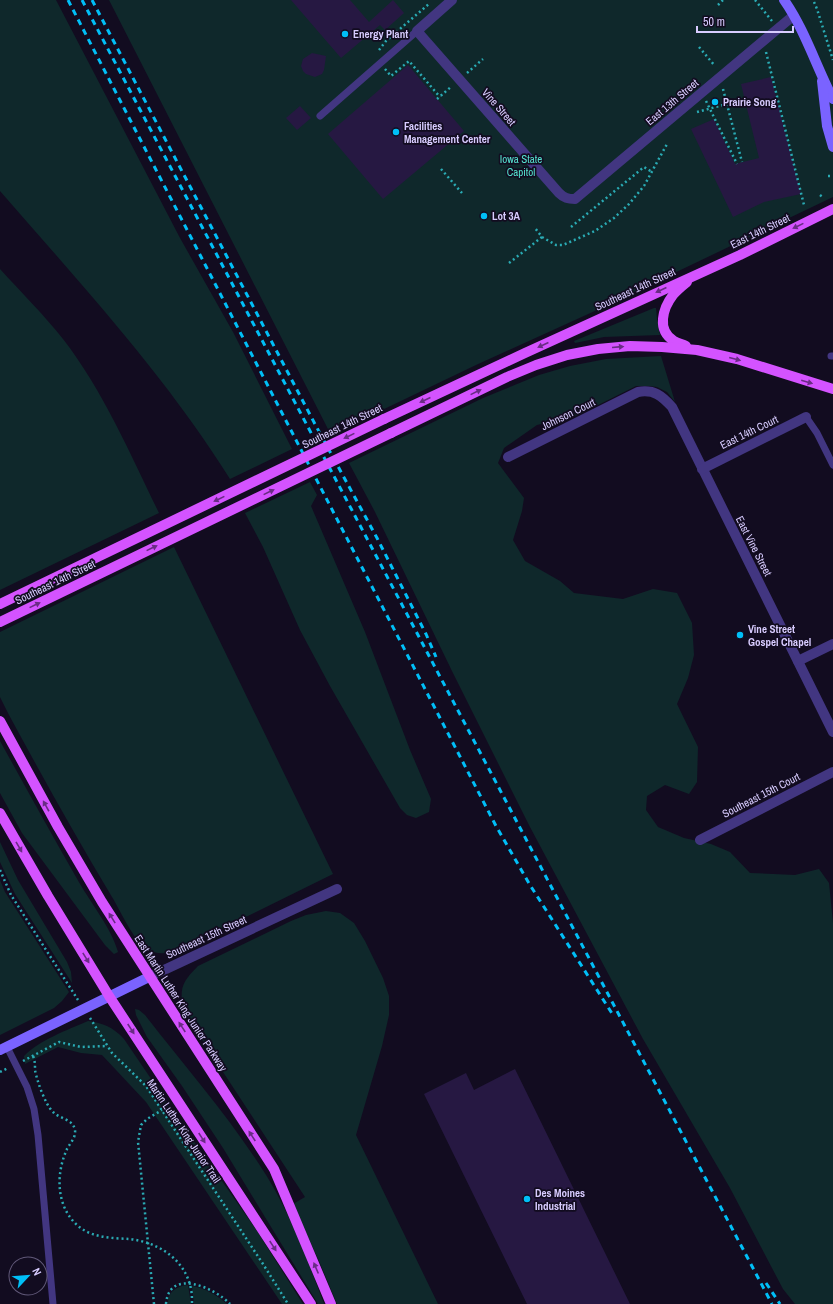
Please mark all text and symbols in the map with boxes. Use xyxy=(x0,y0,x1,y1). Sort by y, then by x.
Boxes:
scale bar xyxy=(697,8,793,34)
text: 50 m xyxy=(703,14,725,30)
place label: Energy Plant xyxy=(353,27,408,41)
marker: Energy Plant xyxy=(340,29,350,39)
street label: East 13th Street xyxy=(643,76,702,128)
street label: Vine Street xyxy=(479,85,519,129)
place label: Prairie Song xyxy=(723,95,777,109)
marker: Prairie Song xyxy=(710,97,720,107)
place label: Facilities Management Center xyxy=(404,119,491,146)
marker: Facilities Management Center xyxy=(391,127,401,137)
park label: Iowa State Capitol xyxy=(500,152,542,179)
place label: Lot 3A xyxy=(492,209,521,223)
street label: East 14th Street xyxy=(728,210,793,251)
marker: Lot 3A xyxy=(479,211,489,221)
one-way arrow xyxy=(792,223,804,229)
street label: Southeast 14th Street xyxy=(592,264,678,314)
one-way arrow xyxy=(655,287,666,293)
one-way arrow xyxy=(537,342,548,348)
one-way arrow xyxy=(612,344,624,351)
one-way arrow xyxy=(729,356,741,362)
one-way arrow xyxy=(802,379,814,385)
one-way arrow xyxy=(471,389,482,395)
street label: Johnson Court xyxy=(539,395,598,433)
one-way arrow xyxy=(419,397,431,403)
street label: Southeast 14th Street xyxy=(300,400,385,451)
street label: East 14th Court xyxy=(718,412,781,452)
one-way arrow xyxy=(343,433,355,439)
one-way arrow xyxy=(263,489,275,495)
one-way arrow xyxy=(213,496,225,502)
street label: East Vine Street xyxy=(733,514,775,579)
one-way arrow xyxy=(146,545,158,551)
street label: Southeast 14th Street xyxy=(13,556,98,607)
one-way arrow xyxy=(29,602,41,608)
place label: Vine Street Gospel Chapel xyxy=(748,622,811,649)
marker: Vine Street Gospel Chapel xyxy=(735,630,745,640)
street label: Southeast 15th Court xyxy=(720,769,803,821)
one-way arrow xyxy=(42,800,49,812)
one-way arrow xyxy=(15,841,22,853)
street label: Southeast 15th Street xyxy=(163,912,249,962)
one-way arrow xyxy=(108,913,116,923)
street label: East Martin Luther King Junior Parkway xyxy=(132,932,231,1074)
one-way arrow xyxy=(82,952,89,964)
one-way arrow xyxy=(178,1022,186,1032)
one-way arrow xyxy=(127,1024,135,1034)
street label: Martin Luther King Junior Trail xyxy=(144,1076,224,1186)
one-way arrow xyxy=(249,1131,256,1142)
one-way arrow xyxy=(198,1133,206,1143)
place label: Des Moines Industrial xyxy=(535,1186,585,1213)
marker: Des Moines Industrial xyxy=(522,1194,532,1204)
one-way arrow xyxy=(270,1241,277,1252)
north arrow xyxy=(8,1256,48,1296)
one-way arrow xyxy=(312,1262,318,1274)
text: N xyxy=(29,1266,45,1278)

